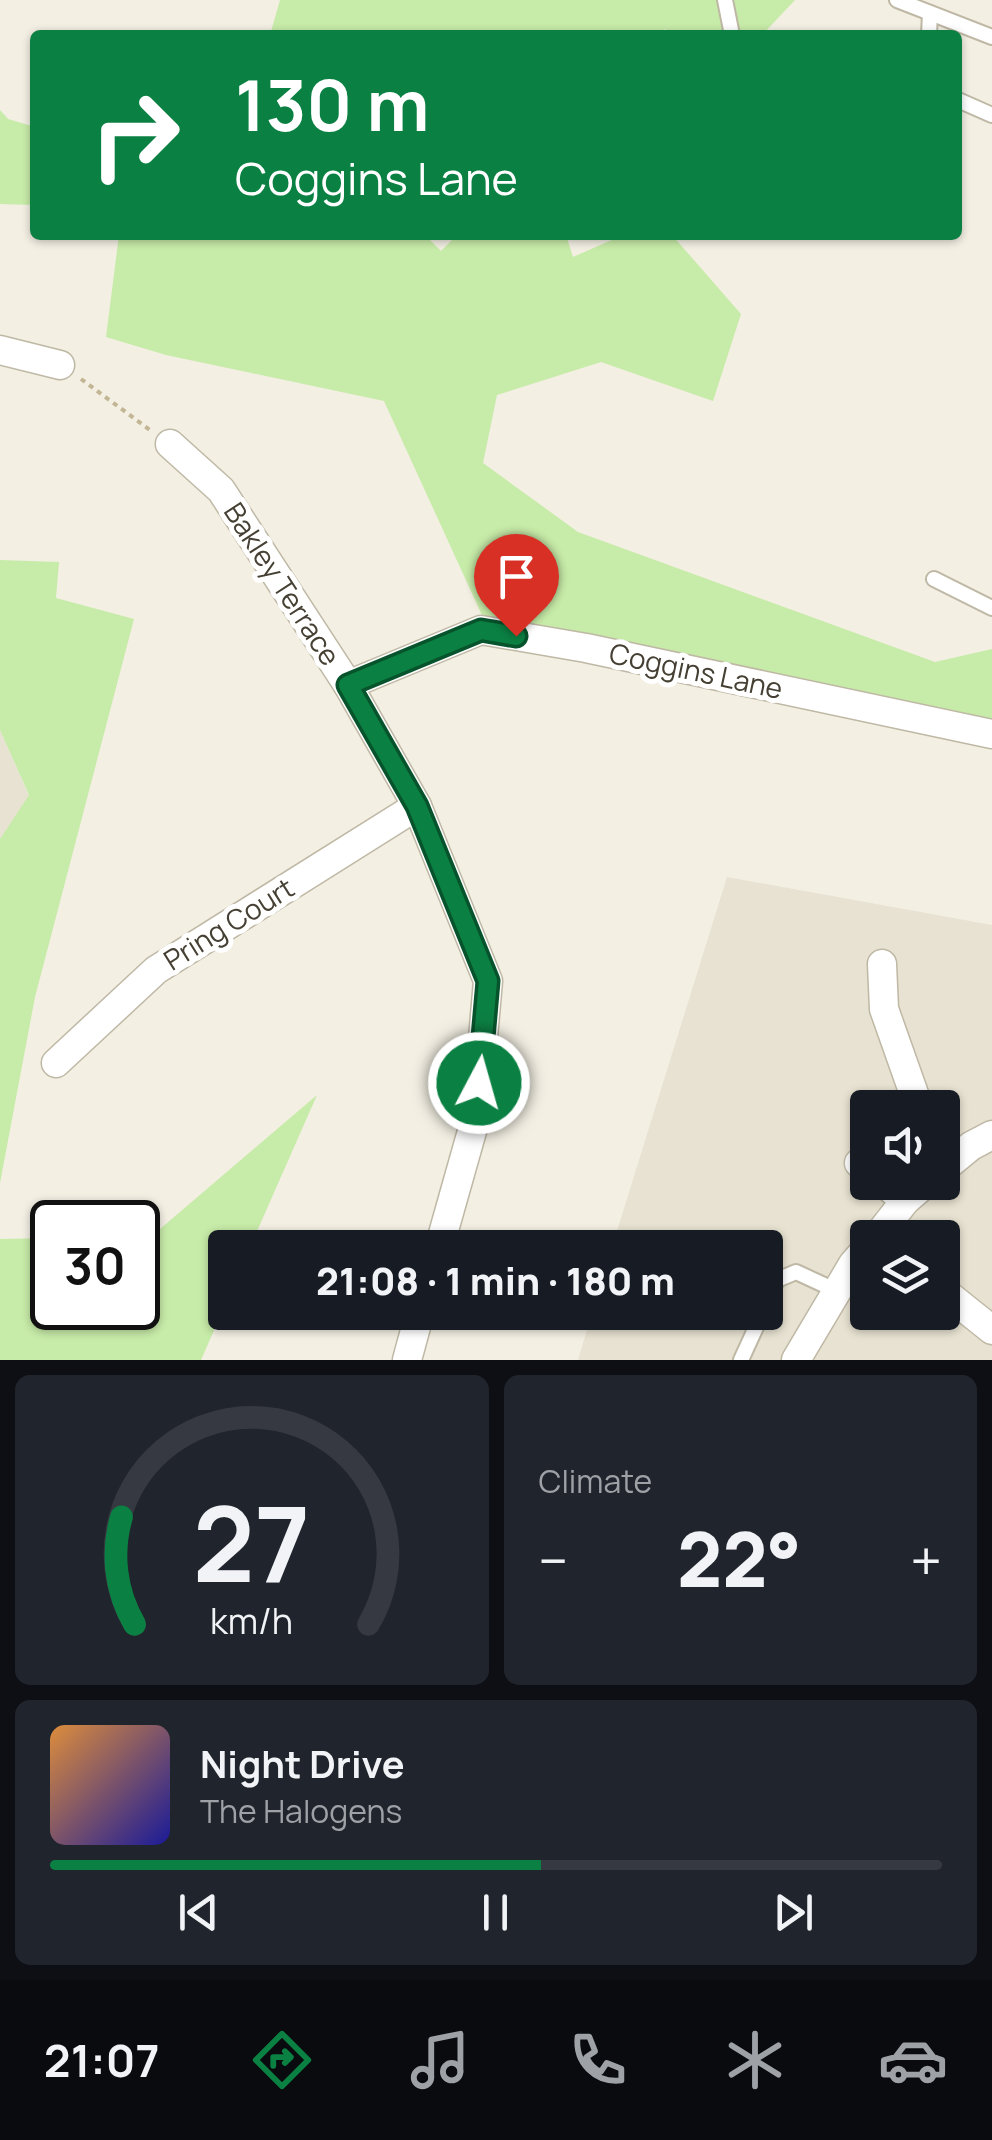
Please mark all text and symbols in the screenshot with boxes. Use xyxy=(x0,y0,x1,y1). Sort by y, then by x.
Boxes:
text: 130 m xyxy=(235,56,429,152)
icon: right xyxy=(70,70,200,200)
text: Coggins Lane xyxy=(235,147,518,209)
street label: Bakley Terrace xyxy=(216,495,350,672)
pin xyxy=(474,534,559,637)
icon: arrive xyxy=(489,549,544,604)
street label: Coggins Lane xyxy=(606,633,786,707)
street label: Pring Court xyxy=(156,868,301,978)
position arrow xyxy=(427,1031,531,1135)
map controls xyxy=(850,1090,960,1330)
button: sound xyxy=(850,1090,960,1200)
speed limit sign: 30 xyxy=(30,1200,160,1330)
button: layers xyxy=(850,1220,960,1330)
text: 21:08 · 1 min · 180 m xyxy=(316,1254,675,1306)
text: Climate xyxy=(539,1459,652,1503)
text: 27 xyxy=(193,1471,310,1613)
text: 22° xyxy=(677,1507,801,1610)
text: − xyxy=(539,1522,568,1598)
text: + xyxy=(910,1522,942,1598)
text: km/h xyxy=(210,1596,293,1645)
text: Night Drive xyxy=(200,1737,405,1789)
text: The Halogens xyxy=(200,1789,402,1833)
icon: previous xyxy=(171,1885,226,1940)
icon: pause xyxy=(468,1885,523,1940)
icon: next xyxy=(766,1885,821,1940)
icon: directions xyxy=(247,2025,317,2095)
icon: music xyxy=(405,2025,475,2095)
icon: phone xyxy=(563,2025,633,2095)
icon: climate xyxy=(720,2025,790,2095)
icon: car xyxy=(878,2025,948,2095)
text: 21:07 xyxy=(44,2029,159,2091)

